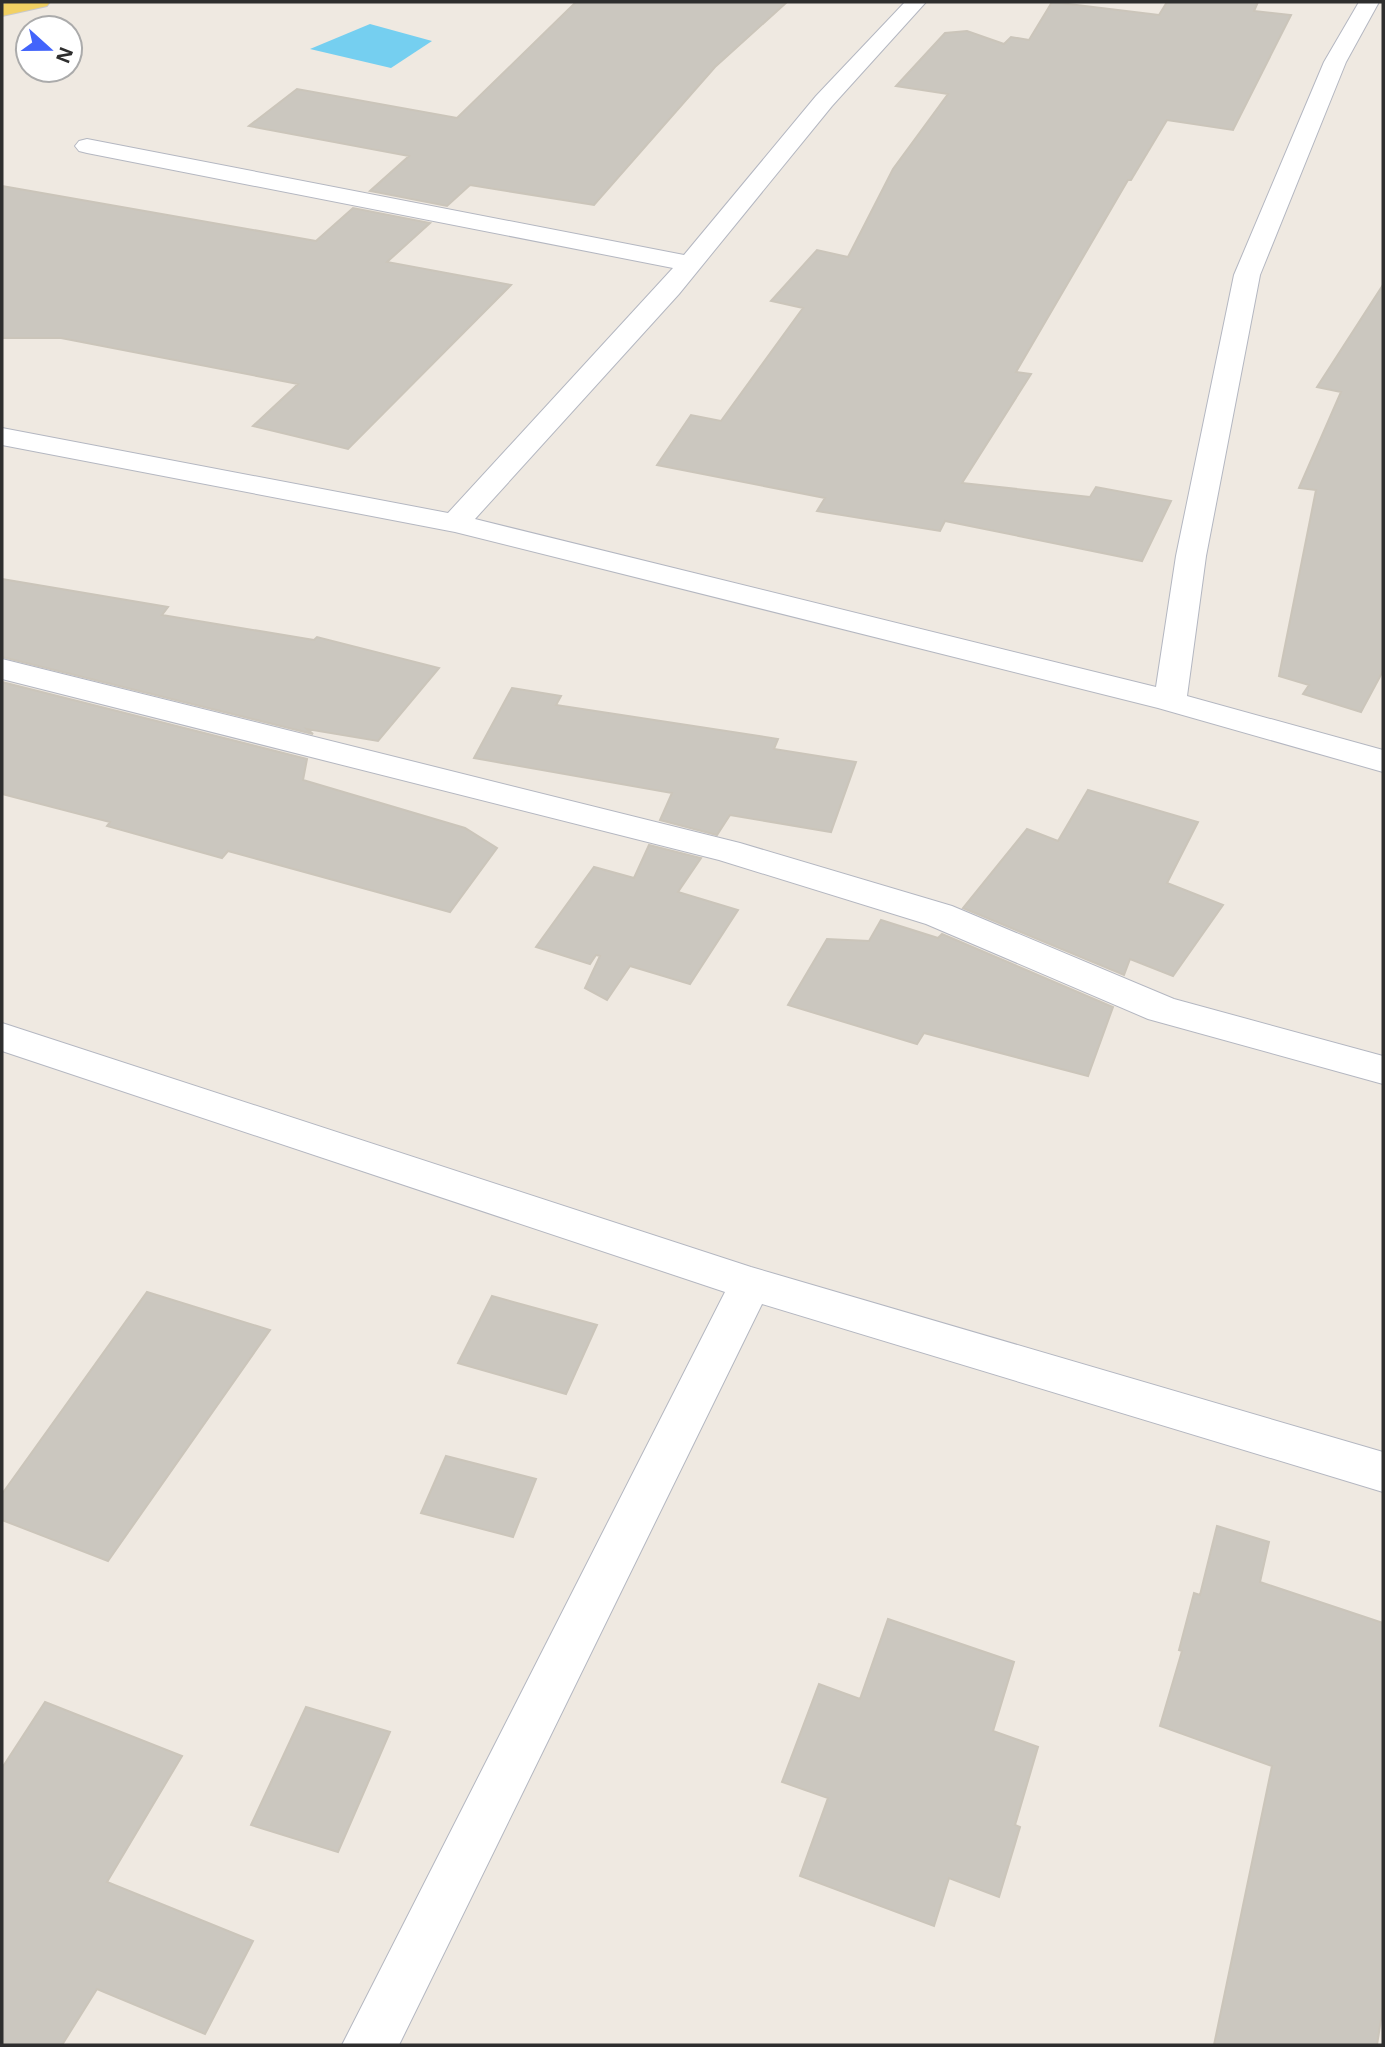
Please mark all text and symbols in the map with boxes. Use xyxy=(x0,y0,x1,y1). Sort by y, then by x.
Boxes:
north arrow xyxy=(14,14,84,84)
text: N xyxy=(50,43,80,67)

